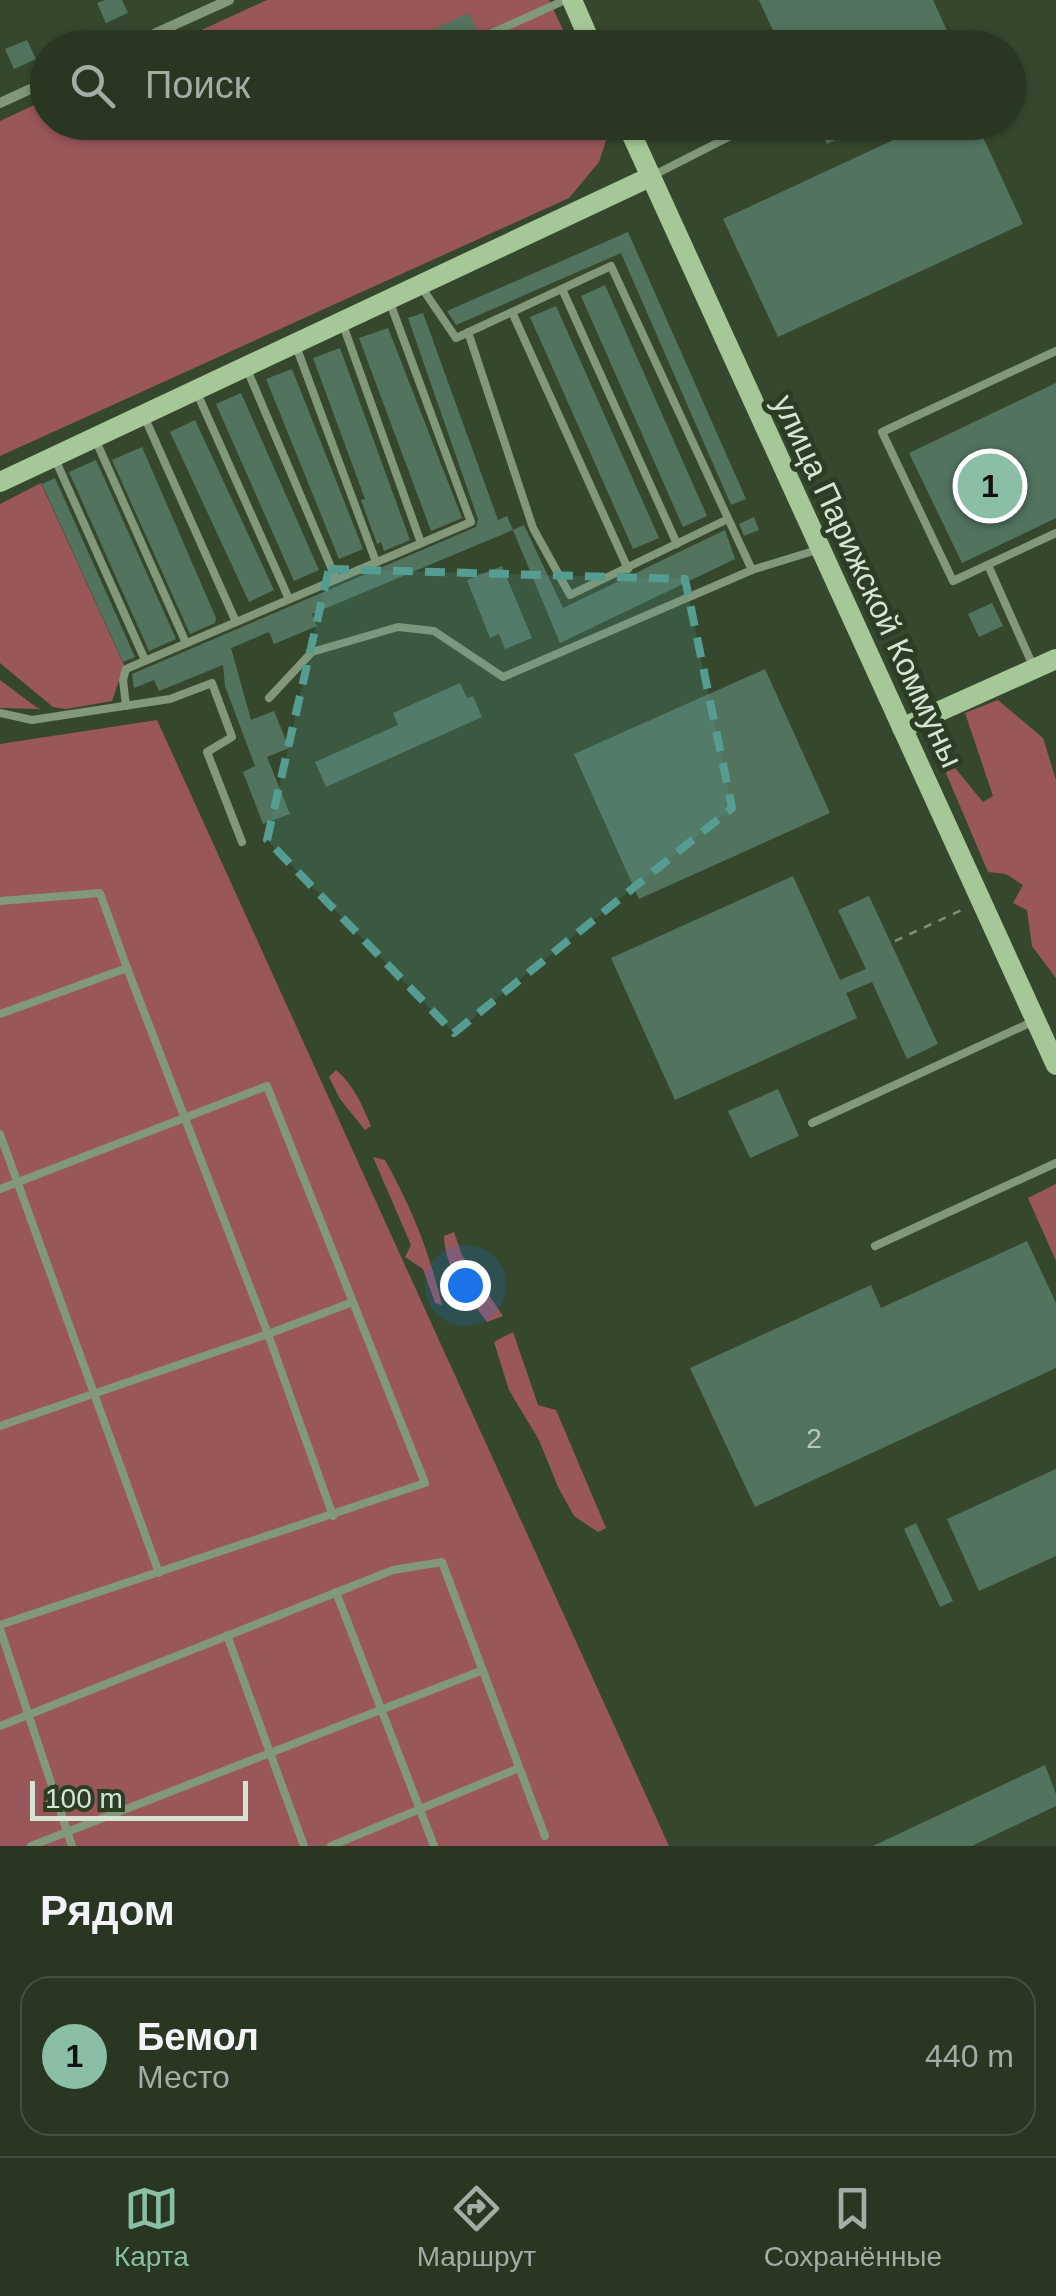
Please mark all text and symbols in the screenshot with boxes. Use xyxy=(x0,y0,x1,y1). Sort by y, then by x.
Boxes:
search box xyxy=(30,30,1026,140)
icon: search xyxy=(65,58,120,113)
text: Поиск xyxy=(145,64,250,106)
street label: улица Парижской Коммуны xyxy=(766,389,970,773)
pin: 1 xyxy=(958,448,1022,524)
your location xyxy=(440,1260,491,1311)
house number: 2 xyxy=(806,1423,822,1454)
scale bar xyxy=(30,1776,248,1820)
text: 100 m xyxy=(45,1783,123,1814)
text: Рядом xyxy=(40,1887,175,1934)
text: Бемол xyxy=(137,2016,259,2058)
text: 1 xyxy=(66,2038,83,2074)
text: 440 m xyxy=(925,2038,1014,2074)
text: Место xyxy=(137,2059,230,2095)
tab: Карта xyxy=(114,2181,189,2273)
tab: Маршрут xyxy=(417,2181,536,2273)
tab: Сохранённые xyxy=(764,2181,942,2273)

